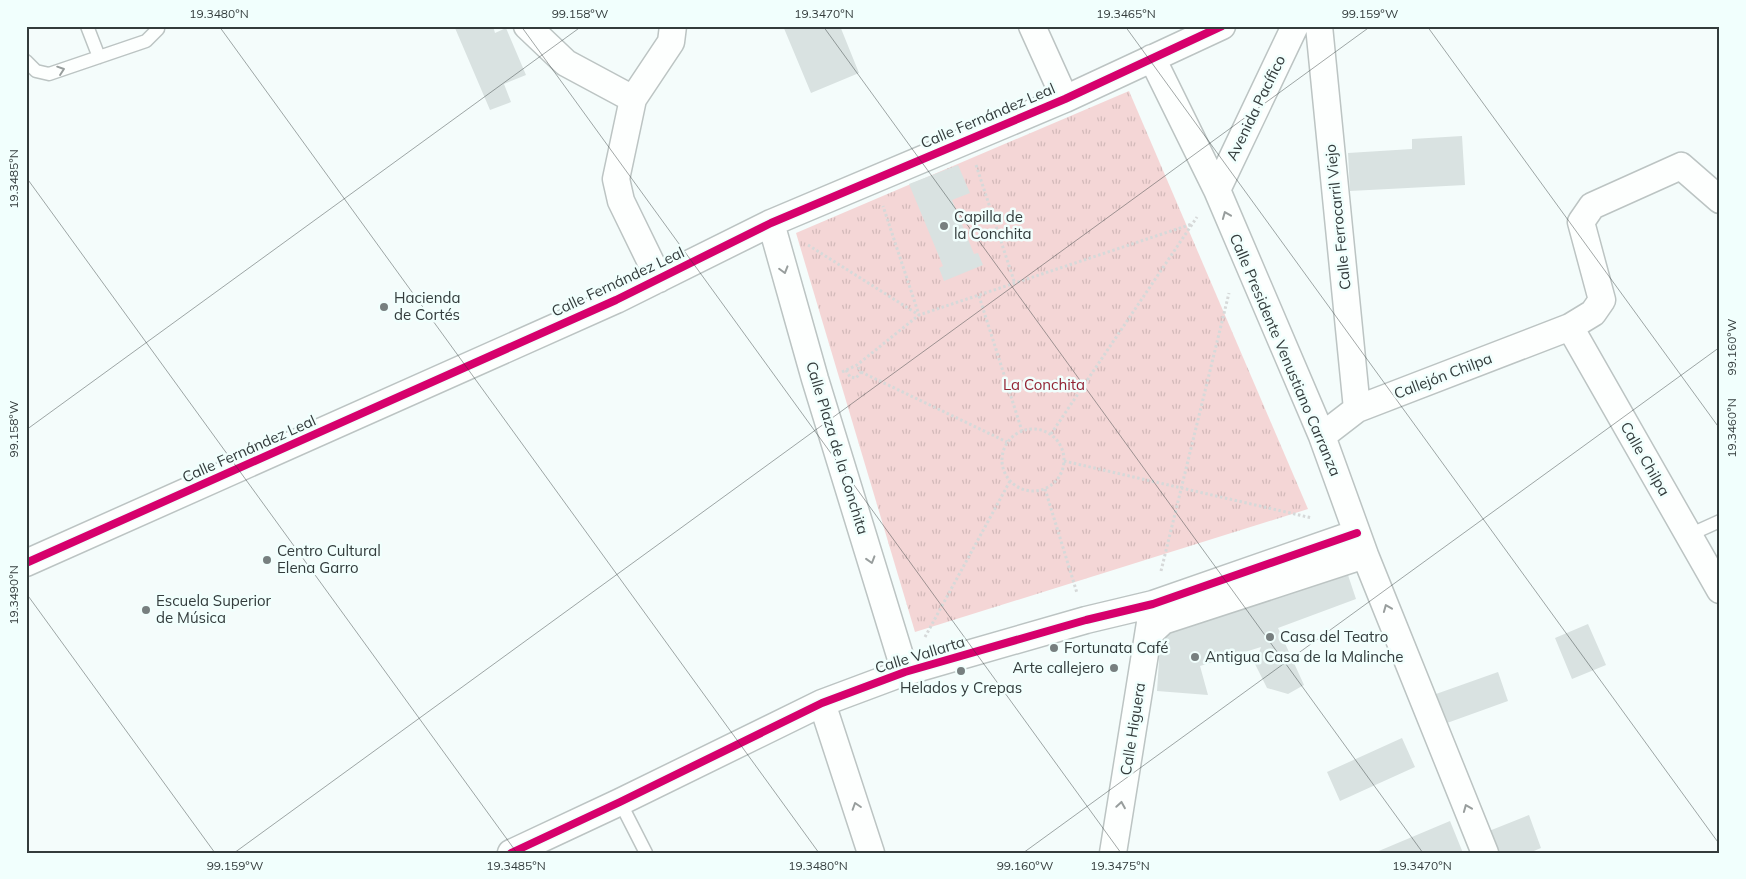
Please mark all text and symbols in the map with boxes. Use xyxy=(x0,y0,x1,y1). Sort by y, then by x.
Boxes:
text: 19.3480°N xyxy=(189,6,249,21)
text: 99.158°W xyxy=(552,6,608,21)
text: 19.3470°N xyxy=(794,6,854,21)
text: 19.3465°N xyxy=(1096,6,1156,21)
text: 99.159°W xyxy=(1342,6,1398,21)
street label: Avenida Pacífico xyxy=(1222,52,1289,164)
one-way arrow xyxy=(56,66,65,76)
street label: Calle Fernández Leal xyxy=(918,79,1058,152)
street label: Calle Ferrocarril Viejo xyxy=(1320,143,1355,291)
text: 19.3485°N xyxy=(6,149,21,209)
place label: Capilla de la Conchita xyxy=(954,207,1032,243)
one-way arrow xyxy=(1222,211,1233,220)
marker: Capilla de la Conchita xyxy=(938,220,950,232)
street label: Calle Presidente Venustiano Carranza xyxy=(1226,231,1345,479)
street label: Calle Fernández Leal xyxy=(548,242,687,321)
one-way arrow xyxy=(779,265,789,273)
place label: Hacienda de Cortés xyxy=(394,288,460,324)
marker: Hacienda de Cortés xyxy=(378,301,390,313)
text: 99.160°W xyxy=(1724,319,1739,375)
street label: Callejón Chilpa xyxy=(1391,348,1494,403)
street label: Calle Plaza de la Conchita xyxy=(802,359,873,537)
park label: La Conchita xyxy=(1003,375,1085,394)
text: 19.3460°N xyxy=(1724,398,1739,458)
text: 99.158°W xyxy=(6,401,21,457)
street label: Calle Fernández Leal xyxy=(179,411,319,487)
street label: Calle Chilpa xyxy=(1617,418,1674,499)
place label: Centro Cultural Elena Garro xyxy=(277,541,381,577)
marker: Centro Cultural Elena Garro xyxy=(261,554,273,566)
one-way arrow xyxy=(865,555,875,563)
text: 19.3490°N xyxy=(6,565,21,625)
place label: Escuela Superior de Música xyxy=(156,591,272,627)
marker: Escuela Superior de Música xyxy=(140,604,152,616)
one-way arrow xyxy=(1383,604,1393,613)
place label: Casa del Teatro xyxy=(1280,627,1388,646)
marker: Casa del Teatro xyxy=(1264,631,1276,643)
street label: Calle Vallarta xyxy=(873,632,967,677)
place label: Fortunata Café xyxy=(1064,638,1168,657)
marker: Fortunata Café xyxy=(1048,642,1060,654)
place label: Antigua Casa de la Malinche xyxy=(1205,647,1403,666)
marker: Antigua Casa de la Malinche xyxy=(1189,651,1201,663)
place label: Arte callejero xyxy=(1013,658,1104,677)
marker: Arte callejero xyxy=(1108,662,1120,674)
marker: Helados y Crepas xyxy=(955,665,967,677)
place label: Helados y Crepas xyxy=(900,678,1022,697)
street label: Calle Higuera xyxy=(1116,681,1149,777)
one-way arrow xyxy=(1116,800,1126,809)
one-way arrow xyxy=(852,803,862,811)
one-way arrow xyxy=(1463,804,1473,812)
text: 99.159°W xyxy=(207,858,263,873)
text: 19.3485°N xyxy=(486,858,546,873)
text: 19.3480°N xyxy=(788,858,848,873)
text: 99.160°W xyxy=(997,858,1053,873)
text: 19.3475°N xyxy=(1090,858,1150,873)
text: 19.3470°N xyxy=(1392,858,1452,873)

